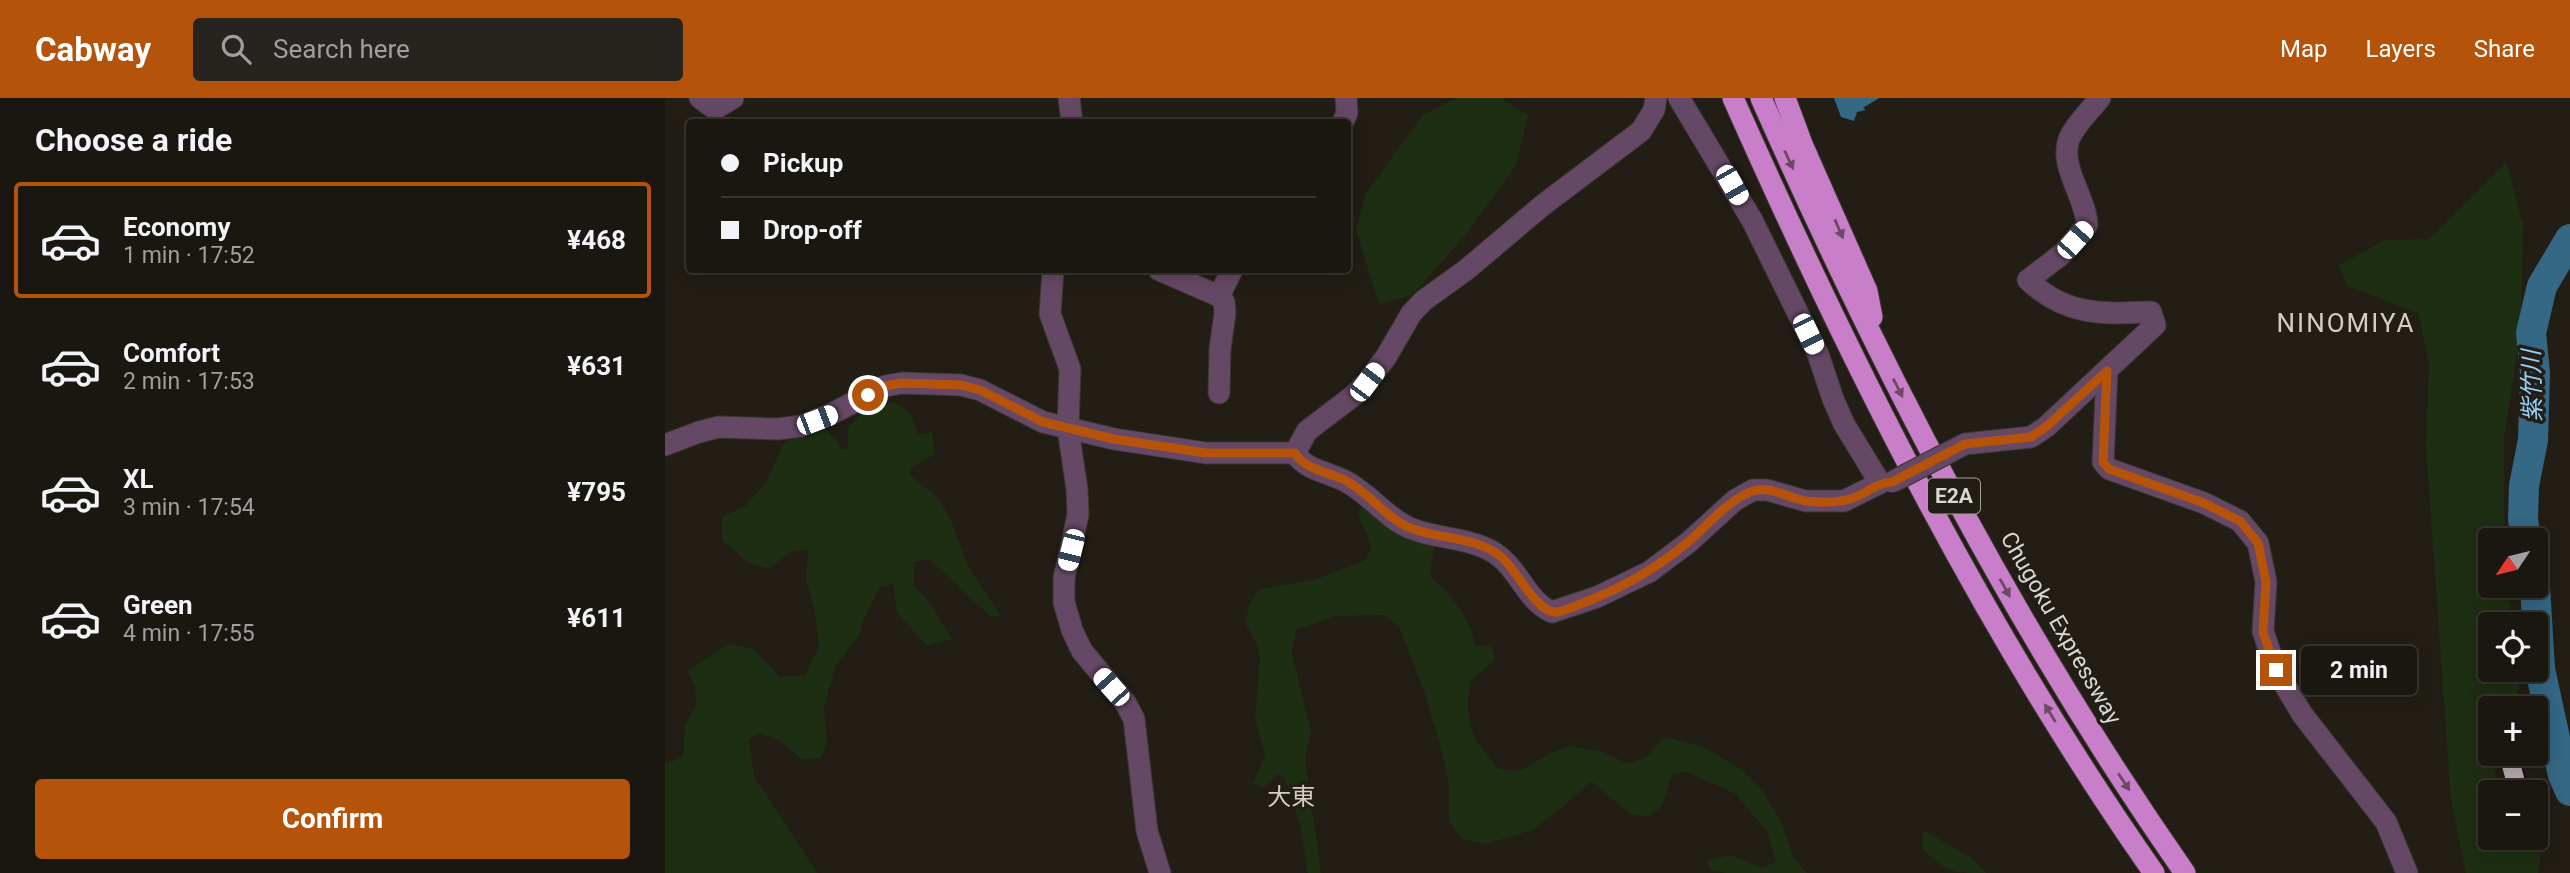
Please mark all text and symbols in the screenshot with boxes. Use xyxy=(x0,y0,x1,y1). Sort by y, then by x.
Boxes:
search box xyxy=(193,18,683,81)
text: Cabway xyxy=(35,30,151,69)
icon: search xyxy=(217,30,255,68)
text: Search here xyxy=(273,34,410,64)
text: Map xyxy=(2280,35,2328,63)
text: Layers xyxy=(2366,35,2436,63)
text: Share xyxy=(2474,35,2535,63)
text: Choose a ride xyxy=(35,121,232,159)
text: Pickup xyxy=(763,148,843,178)
one-way arrow xyxy=(1784,150,1795,171)
car xyxy=(1713,162,1752,208)
icon: car xyxy=(39,209,102,272)
text: Economy xyxy=(123,212,230,242)
text: Drop-off xyxy=(763,215,862,245)
car xyxy=(2054,217,2097,263)
one-way arrow xyxy=(1833,219,1845,239)
text: ¥468 xyxy=(567,225,626,255)
text: 1 min · 17:52 xyxy=(123,242,255,269)
district label: NINOMIYA xyxy=(2277,308,2415,338)
car xyxy=(1790,311,1827,357)
icon: car xyxy=(39,335,102,398)
text: Comfort xyxy=(123,338,220,368)
water label: 紫竹川 xyxy=(2517,347,2547,422)
text: ¥631 xyxy=(567,351,626,381)
car xyxy=(1346,359,1389,405)
text: 2 min · 17:53 xyxy=(123,368,255,395)
one-way arrow xyxy=(1891,378,1903,398)
route start xyxy=(852,379,884,411)
car xyxy=(794,403,841,437)
icon: car xyxy=(39,461,102,524)
text: XL xyxy=(123,464,154,494)
text: ¥795 xyxy=(567,477,626,507)
road number: E2A xyxy=(1928,478,1980,514)
text: 3 min · 17:54 xyxy=(123,494,255,521)
car xyxy=(1056,527,1087,573)
street label: Chugoku Expressway xyxy=(1995,527,2127,729)
north arrow xyxy=(2478,528,2548,598)
map controls xyxy=(2478,528,2548,850)
one-way arrow xyxy=(1999,578,2011,598)
icon: car xyxy=(39,587,102,650)
text: Green xyxy=(123,590,193,620)
text: ¥611 xyxy=(567,603,626,633)
button: locate xyxy=(2478,612,2548,682)
text: 4 min · 17:55 xyxy=(123,620,255,647)
callout: 2 min xyxy=(2301,646,2416,694)
route end xyxy=(2260,654,2292,686)
text: 2 min xyxy=(2330,657,2388,684)
car xyxy=(1090,664,1133,710)
button: + xyxy=(2478,696,2548,766)
one-way arrow xyxy=(2044,703,2056,723)
one-way arrow xyxy=(2117,773,2130,792)
button: Confirm xyxy=(35,779,630,859)
button: − xyxy=(2478,780,2548,850)
district label: 大東 xyxy=(1267,783,1315,811)

